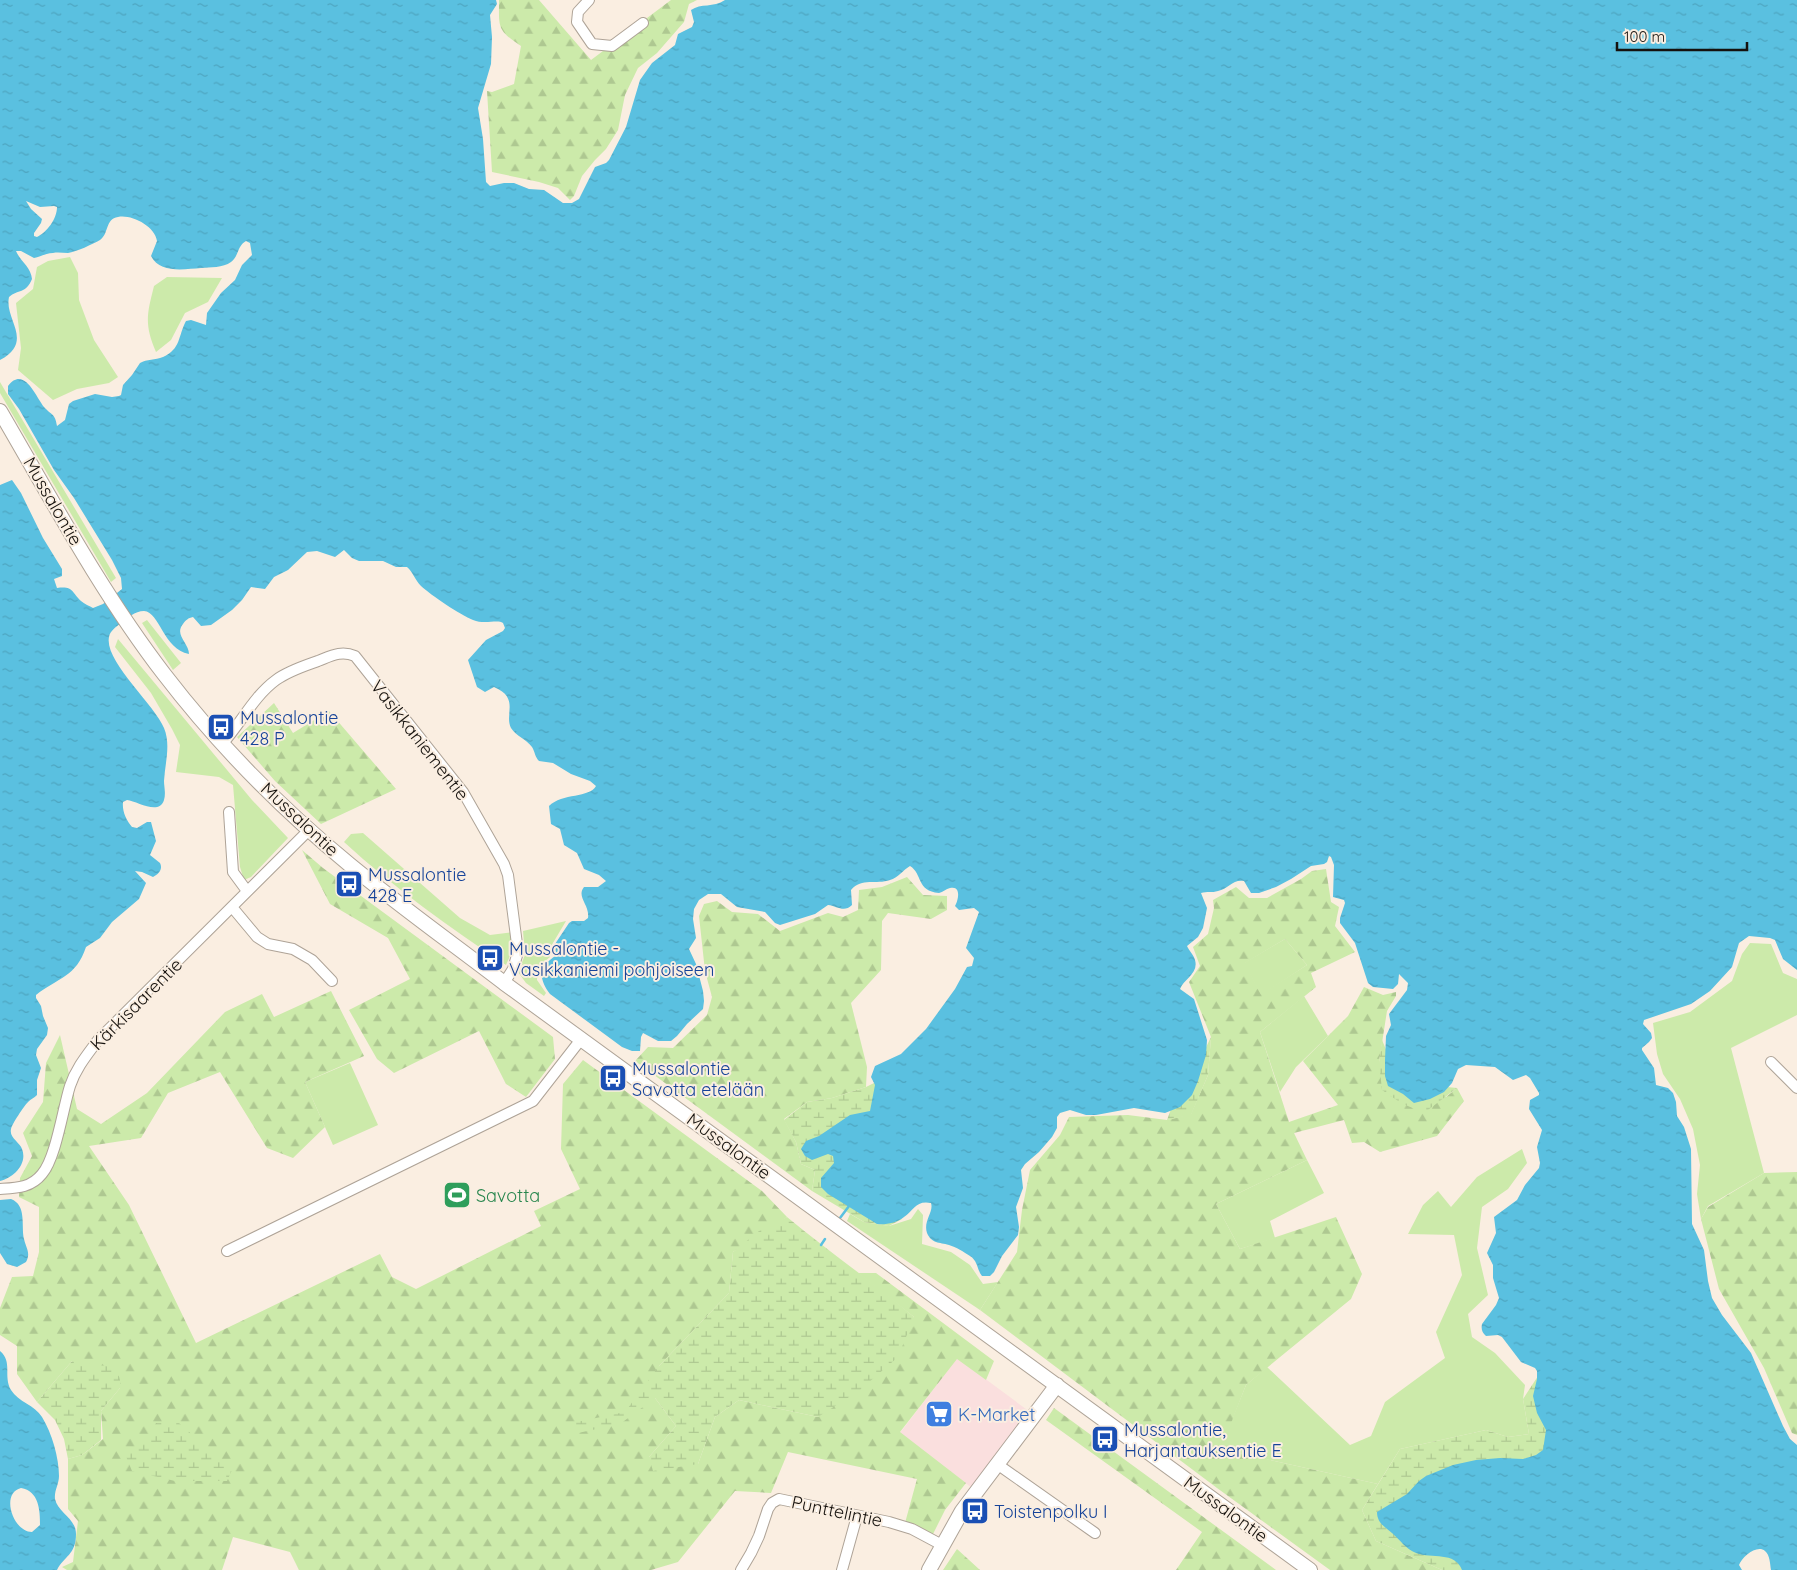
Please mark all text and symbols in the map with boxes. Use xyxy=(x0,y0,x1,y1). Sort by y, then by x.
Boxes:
scale bar xyxy=(1617,20,1747,52)
text: 100 m xyxy=(1624,27,1665,46)
street label: Mussalontie xyxy=(18,453,88,549)
street label: Vasikkaniementie xyxy=(366,675,474,805)
place label: Mussalontie 428 P xyxy=(240,706,338,750)
bus stop icon: Mussalontie 428 P xyxy=(206,712,236,742)
street label: Mussalontie xyxy=(256,777,344,861)
place label: Mussalontie 428 E xyxy=(368,863,466,907)
bus stop icon: Mussalontie 428 E xyxy=(334,869,364,899)
place label: Mussalontie - Vasikkaniemi pohjoiseen xyxy=(509,937,714,981)
bus stop icon: Mussalontie - Vasikkaniemi pohjoiseen xyxy=(475,943,505,973)
street label: Kärkisaarentie xyxy=(85,953,187,1055)
place label: Mussalontie Savotta etelään xyxy=(632,1057,764,1101)
bus stop icon: Mussalontie Savotta etelään xyxy=(598,1063,628,1093)
street label: Mussalontie xyxy=(682,1108,776,1184)
sports icon: Savotta xyxy=(442,1180,472,1210)
place label: Savotta xyxy=(476,1184,540,1207)
supermarket icon: K-Market xyxy=(924,1399,954,1429)
place label: K-Market xyxy=(958,1403,1035,1426)
place label: Mussalontie, Harjantauksentie E xyxy=(1124,1418,1282,1462)
bus stop icon: Mussalontie, Harjantauksentie E xyxy=(1090,1424,1120,1454)
street label: Mussalontie xyxy=(1179,1471,1273,1547)
street label: Punttelintie xyxy=(790,1490,884,1532)
bus stop icon: Toistenpolku I xyxy=(960,1496,990,1526)
place label: Toistenpolku I xyxy=(994,1500,1108,1523)

